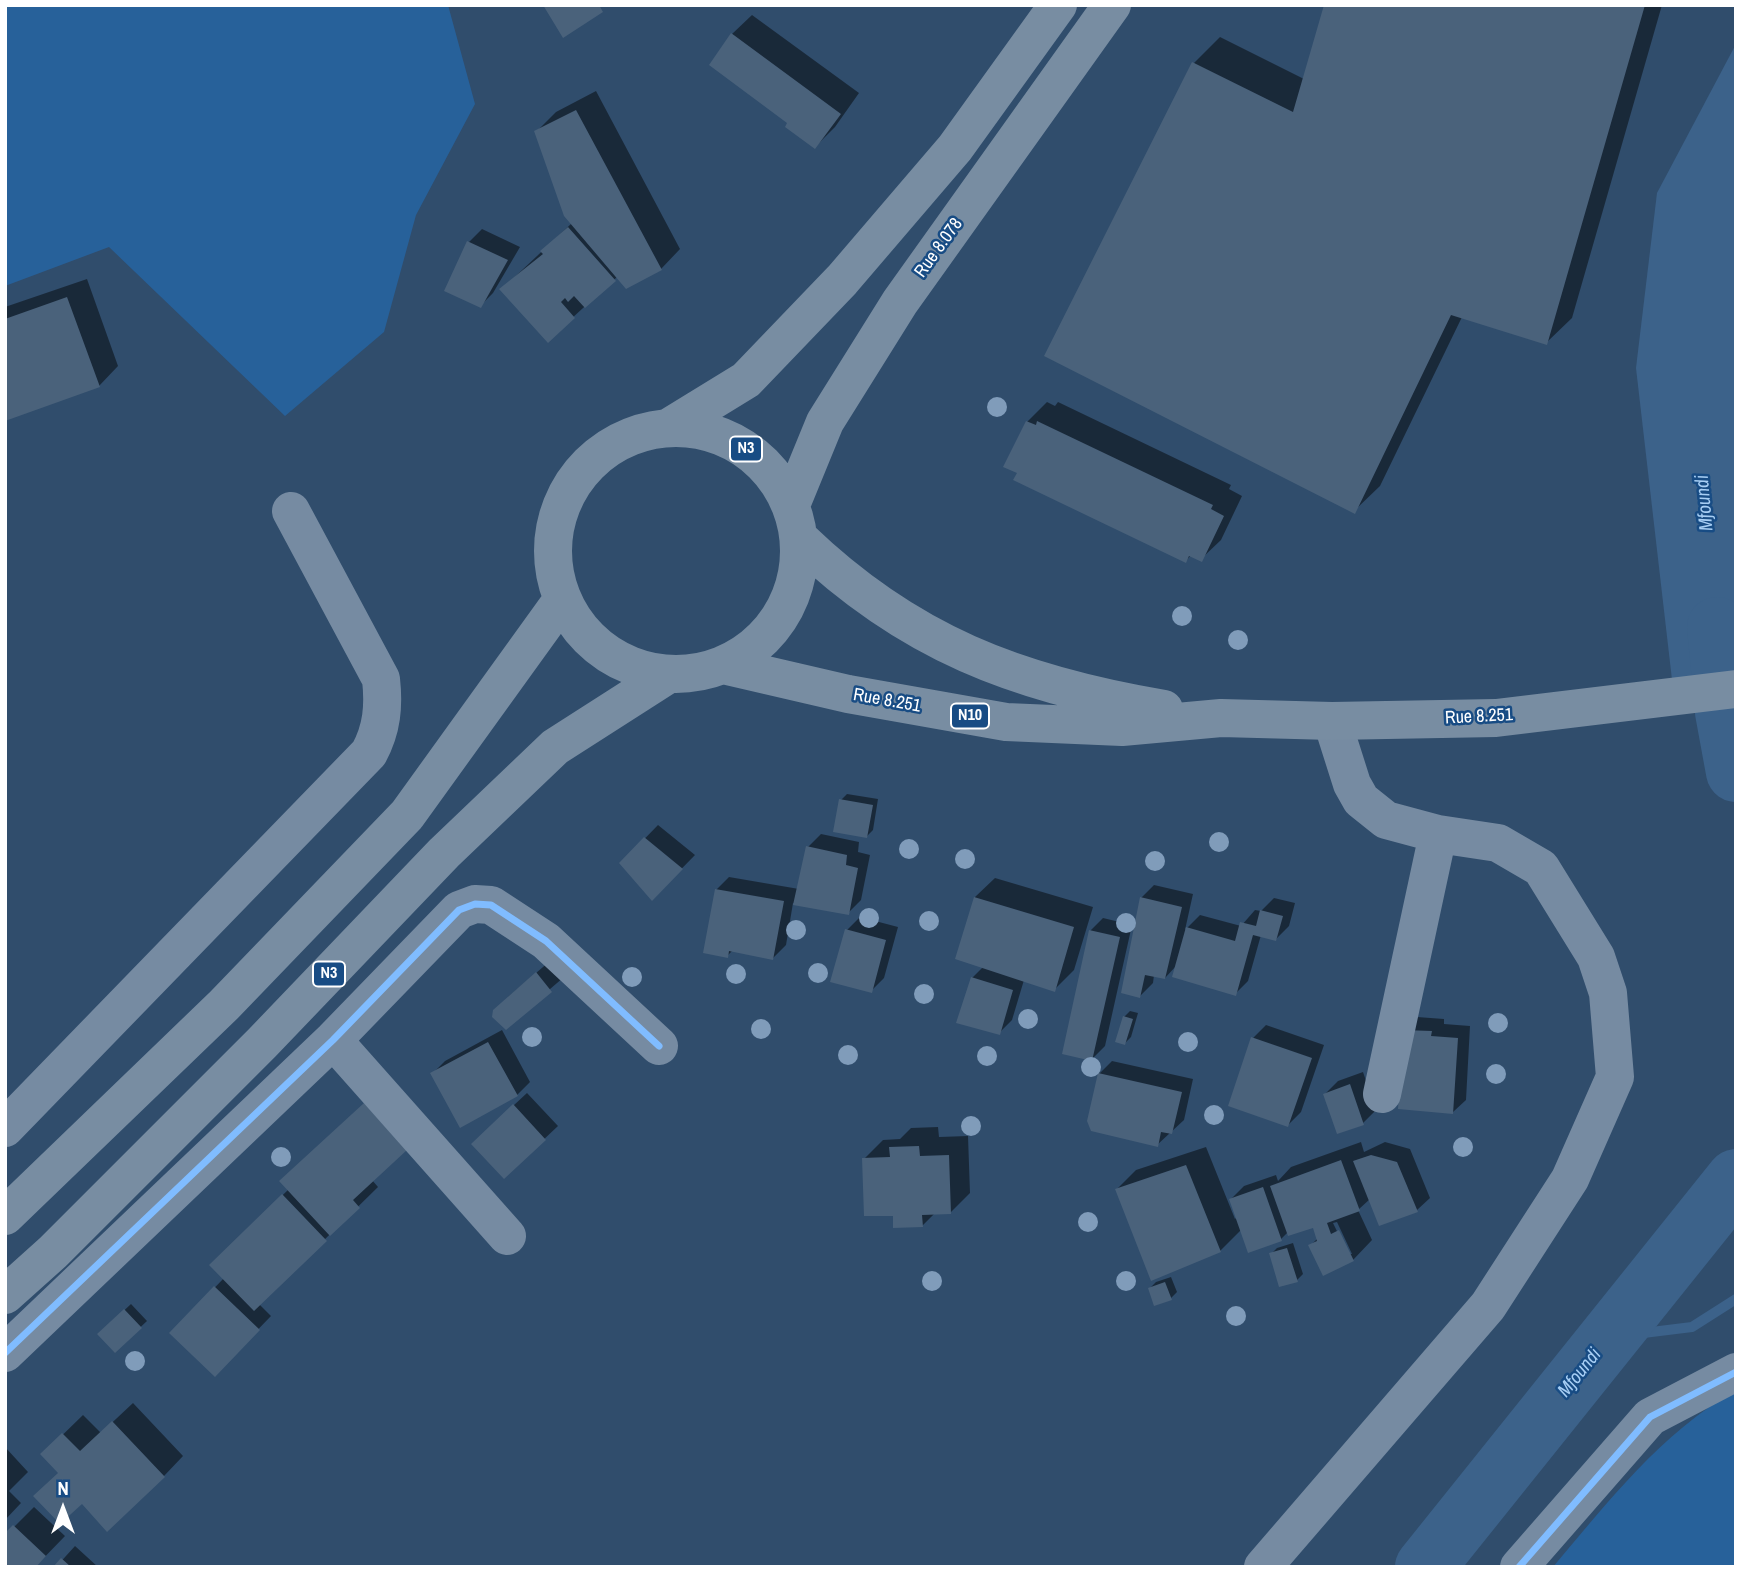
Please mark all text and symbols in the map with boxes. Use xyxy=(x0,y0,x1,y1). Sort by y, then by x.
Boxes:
street label: Rue 8.078 xyxy=(910,214,968,282)
road number: N3 xyxy=(730,436,762,462)
water label: Mfoundi xyxy=(1691,474,1719,532)
street label: Rue 8.251 xyxy=(852,684,922,718)
road number: N10 xyxy=(951,704,989,729)
street label: Rue 8.251 xyxy=(1444,704,1514,730)
road number: N3 xyxy=(313,962,345,986)
water label: Mfoundi xyxy=(1553,1344,1607,1402)
north arrow xyxy=(28,1474,98,1544)
text: N xyxy=(57,1475,69,1501)

